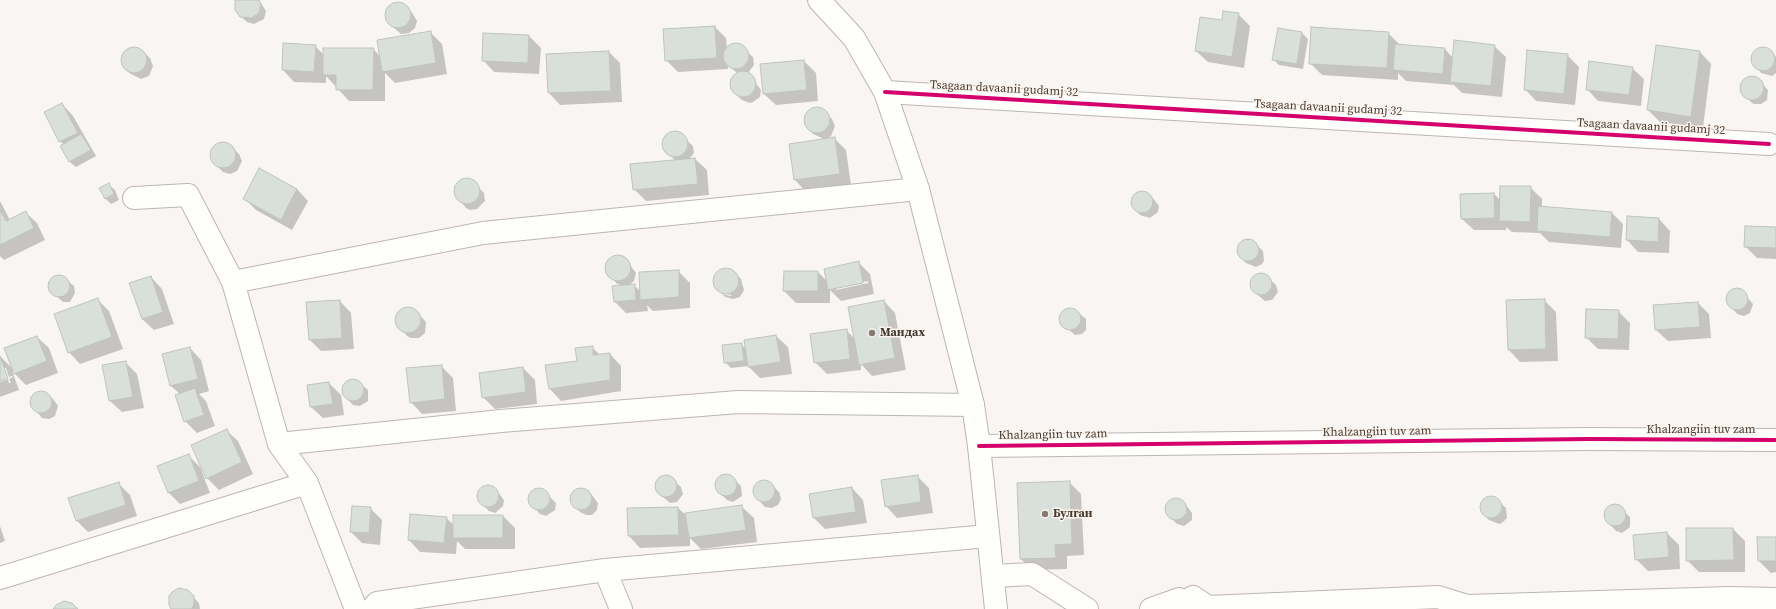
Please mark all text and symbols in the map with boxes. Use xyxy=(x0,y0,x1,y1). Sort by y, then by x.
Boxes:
street label: Tsagaan davaanii gudamj 32 xyxy=(929,78,1079,100)
street label: Tsagaan davaanii gudamj 32 xyxy=(1253,97,1403,119)
street label: Tsagaan davaanii gudamj 32 xyxy=(1576,116,1726,138)
place label: Мандах xyxy=(880,326,925,340)
marker: Мандах xyxy=(867,328,877,338)
street label: Khalzangiin tuv zam xyxy=(1647,423,1755,437)
street label: Khalzangiin tuv zam xyxy=(1322,424,1432,440)
street label: Khalzangiin tuv zam xyxy=(998,427,1108,443)
place label: Булган xyxy=(1053,507,1093,521)
marker: Булган xyxy=(1040,509,1050,519)

